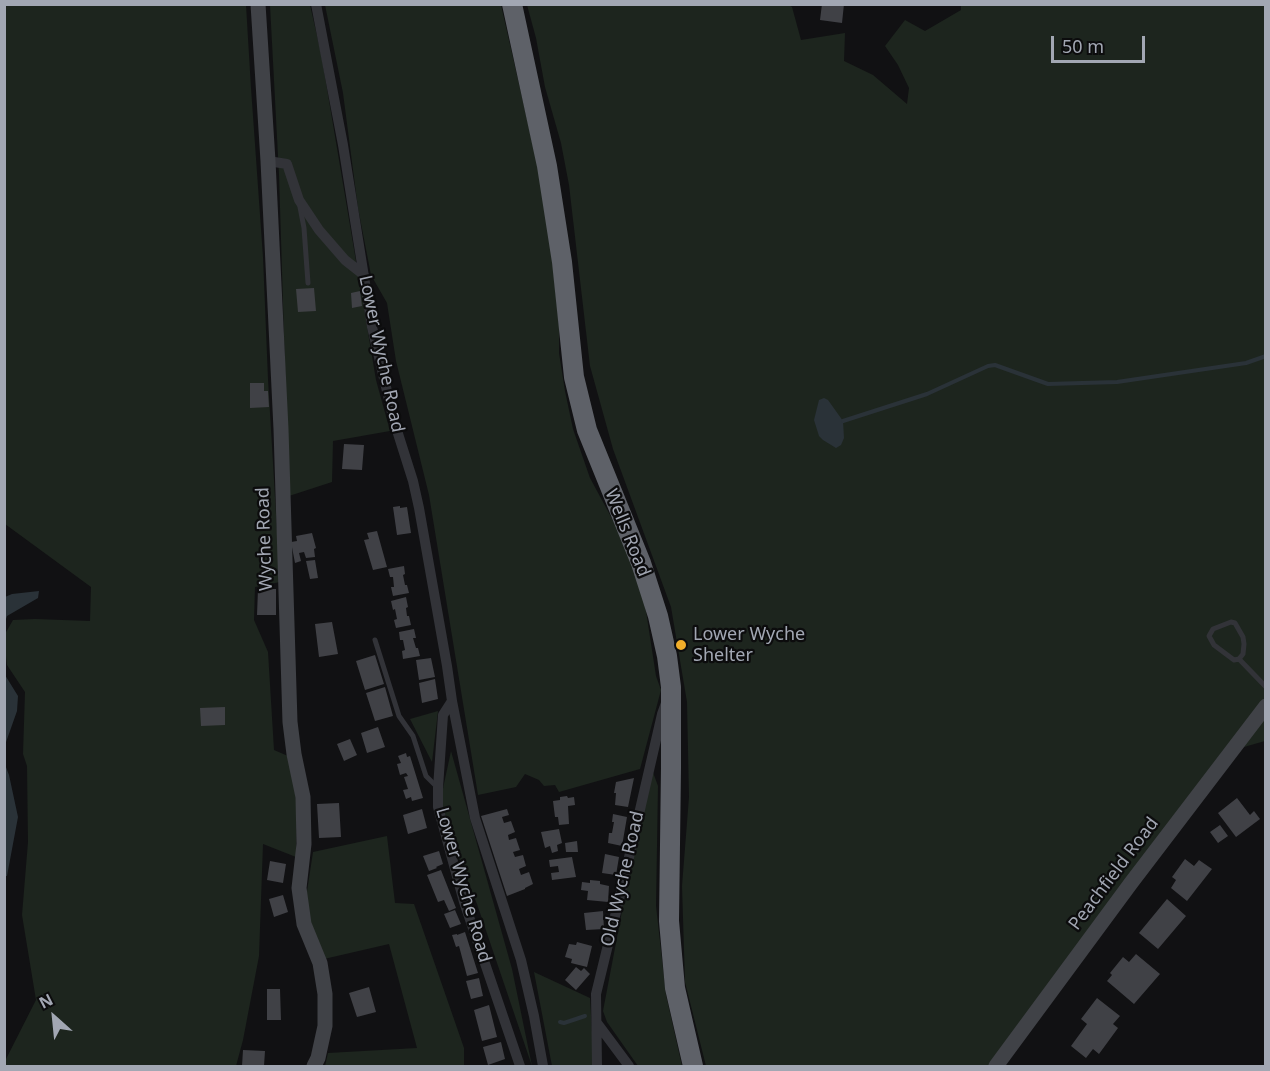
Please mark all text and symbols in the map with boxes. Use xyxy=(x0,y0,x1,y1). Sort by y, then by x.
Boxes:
scale bar xyxy=(1054,24,1148,62)
text: 50 m xyxy=(1062,34,1104,58)
street label: Lower Wyche Road xyxy=(354,273,408,435)
street label: Wells Road xyxy=(600,486,654,580)
street label: Wyche Road xyxy=(252,487,278,591)
place label: Lower Wyche Shelter xyxy=(693,624,805,666)
marker: Lower Wyche Shelter xyxy=(674,638,688,652)
street label: Lower Wyche Road xyxy=(431,805,495,965)
street label: Old Wyche Road xyxy=(597,809,649,949)
street label: Peachfield Road xyxy=(1065,813,1163,935)
north arrow xyxy=(24,987,84,1047)
text: N xyxy=(35,988,57,1014)

